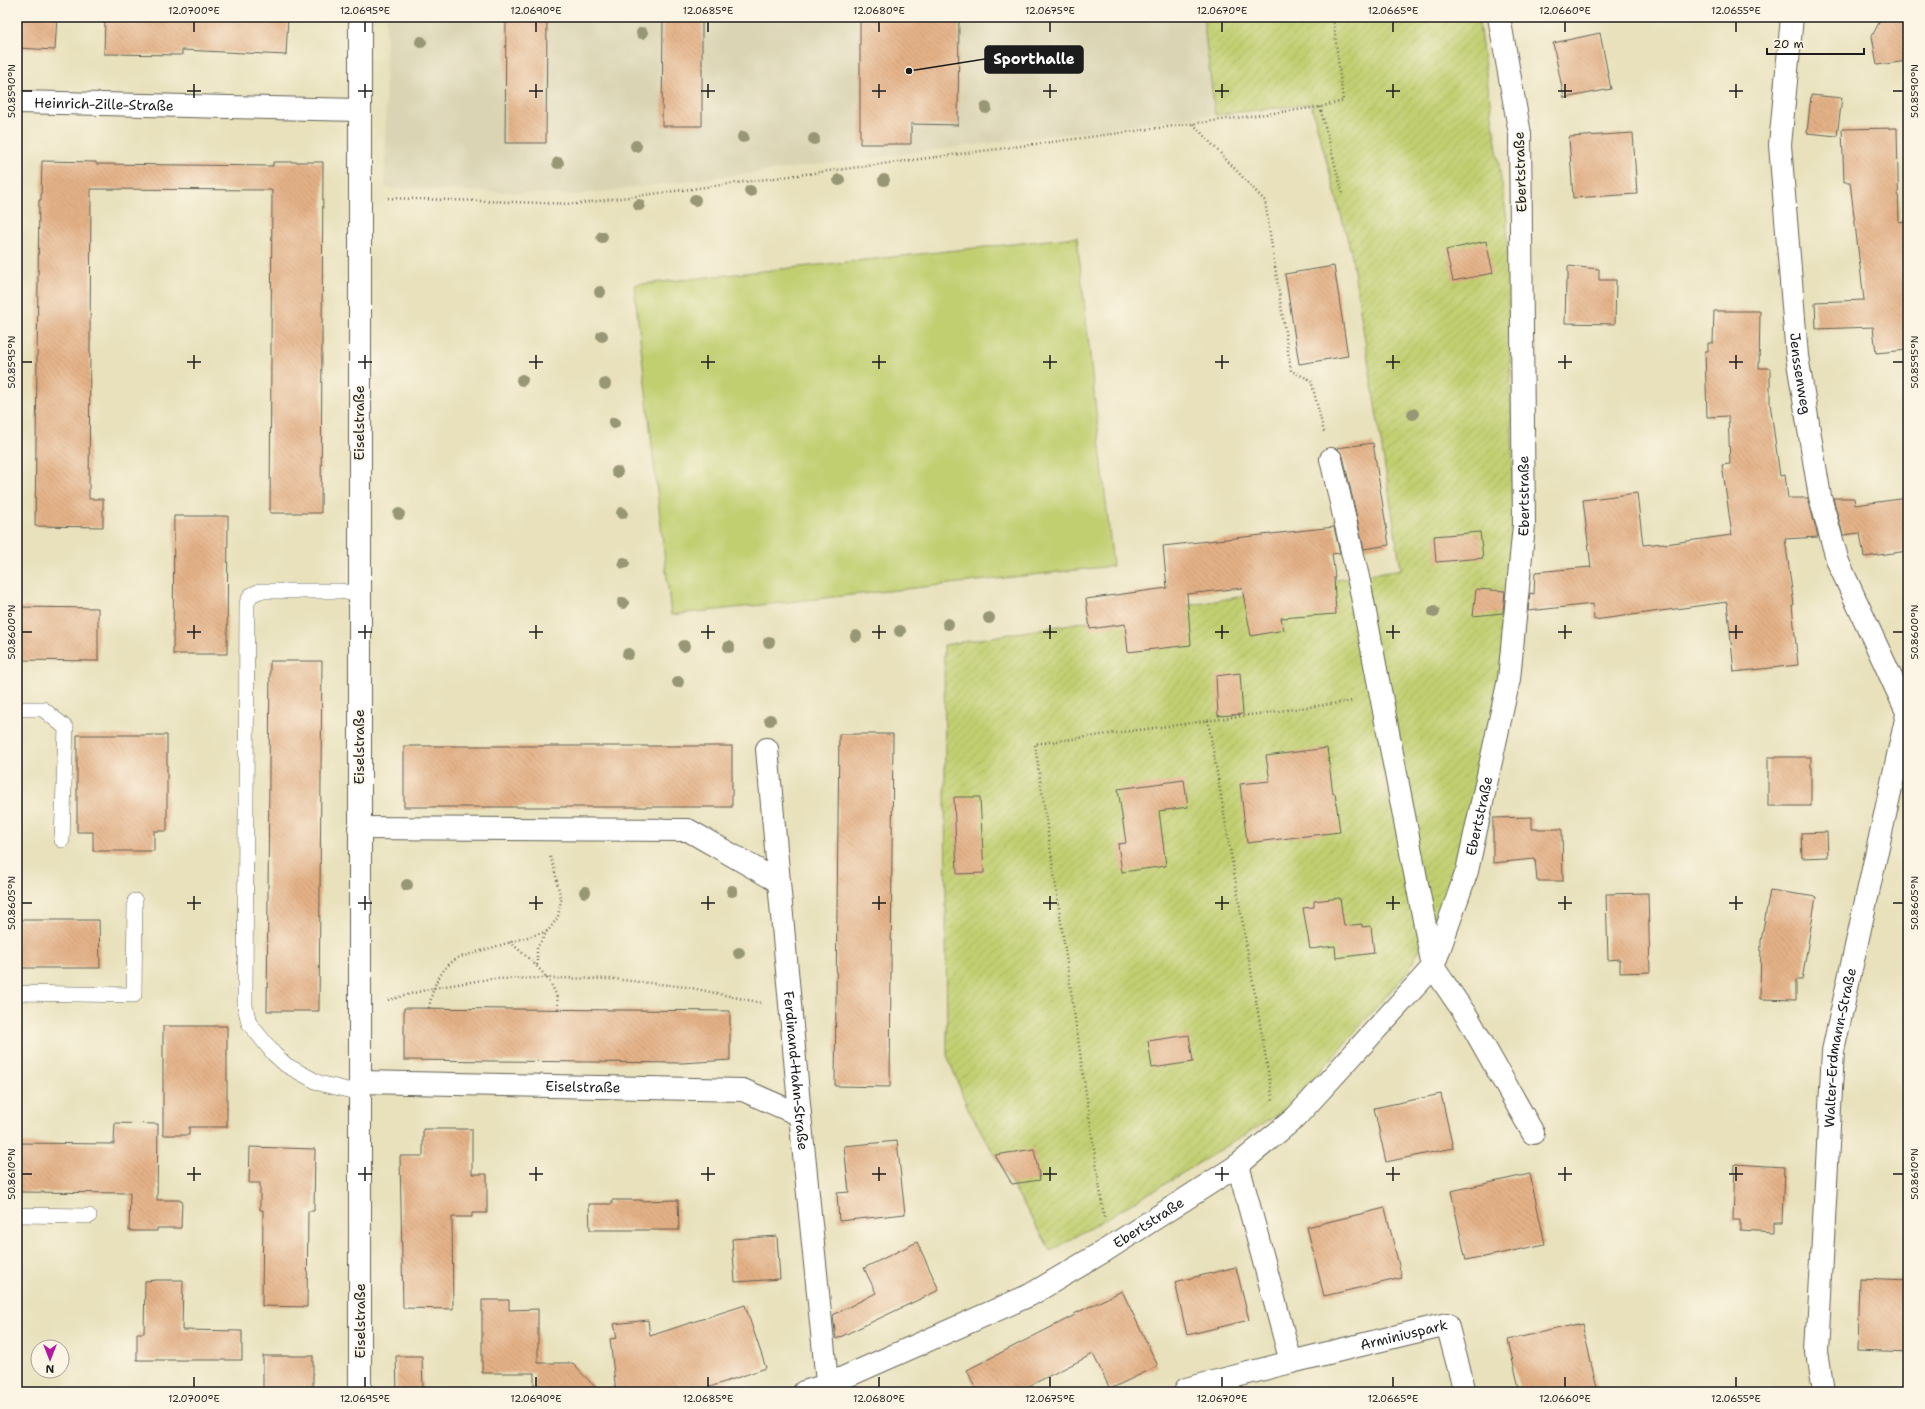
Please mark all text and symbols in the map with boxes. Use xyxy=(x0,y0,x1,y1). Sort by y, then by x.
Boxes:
text: 12.0700°E xyxy=(168,4,220,17)
text: 12.0695°E xyxy=(340,4,390,17)
text: 12.0690°E xyxy=(510,4,562,17)
text: 12.0685°E xyxy=(683,4,733,17)
text: 12.0680°E xyxy=(853,4,905,17)
text: 12.0675°E xyxy=(1025,4,1075,17)
text: 12.0670°E xyxy=(1197,4,1247,17)
text: 12.0665°E xyxy=(1368,4,1418,17)
text: 12.0660°E xyxy=(1539,4,1591,17)
text: 12.0655°E xyxy=(1711,4,1761,17)
scale bar xyxy=(1767,30,1864,56)
text: 20 m xyxy=(1773,36,1804,52)
callout: Sporthalle xyxy=(985,46,1083,73)
text: Sporthalle xyxy=(993,49,1075,69)
text: 50.8590°N xyxy=(5,64,18,118)
text: 50.8590°N xyxy=(1908,64,1921,118)
street label: Heinrich-Zille-Straße xyxy=(34,93,174,115)
street label: Ebertstraße xyxy=(1510,131,1530,213)
street label: Jenssenweg xyxy=(1786,332,1815,416)
text: 50.8595°N xyxy=(5,336,18,388)
text: 50.8595°N xyxy=(1908,336,1921,388)
street label: Eiselstraße xyxy=(350,385,368,461)
street label: Ebertstraße xyxy=(1514,455,1533,537)
text: 50.8600°N xyxy=(5,605,18,659)
text: 50.8600°N xyxy=(1908,605,1921,659)
street label: Eiselstraße xyxy=(350,709,368,785)
street label: Ebertstraße xyxy=(1462,775,1496,857)
text: 50.8605°N xyxy=(5,876,18,930)
text: 50.8605°N xyxy=(1908,876,1921,930)
street label: Walter-Erdmann-Straße xyxy=(1820,966,1860,1128)
street label: Ferdinand-Hahn-Straße xyxy=(780,990,813,1151)
street label: Eiselstraße xyxy=(545,1077,621,1096)
text: 50.8610°N xyxy=(5,1148,18,1200)
text: 50.8610°N xyxy=(1908,1148,1921,1200)
street label: Ebertstraße xyxy=(1110,1193,1187,1252)
street label: Eiselstraße xyxy=(351,1283,369,1359)
street label: Arminiuspark xyxy=(1358,1315,1449,1354)
north arrow xyxy=(30,1339,70,1379)
text: N xyxy=(45,1361,54,1376)
text: 12.0700°E xyxy=(168,1392,220,1405)
text: 12.0695°E xyxy=(340,1392,390,1405)
text: 12.0690°E xyxy=(510,1392,562,1405)
text: 12.0685°E xyxy=(683,1392,733,1405)
text: 12.0680°E xyxy=(853,1392,905,1405)
text: 12.0675°E xyxy=(1025,1392,1075,1405)
text: 12.0670°E xyxy=(1197,1392,1247,1405)
text: 12.0665°E xyxy=(1368,1392,1418,1405)
text: 12.0660°E xyxy=(1539,1392,1591,1405)
text: 12.0655°E xyxy=(1711,1392,1761,1405)

